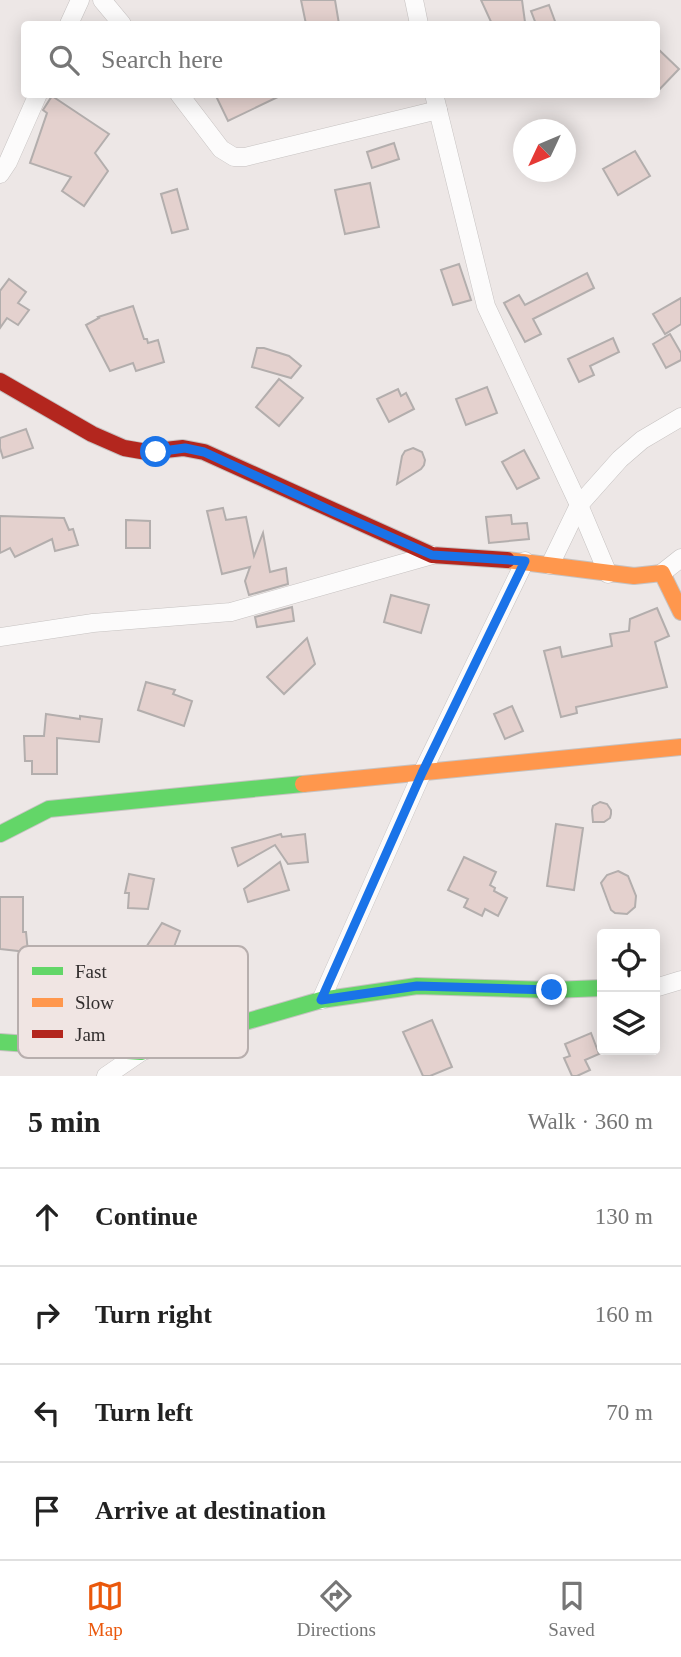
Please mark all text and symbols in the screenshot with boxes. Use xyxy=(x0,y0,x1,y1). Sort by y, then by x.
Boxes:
search box xyxy=(21,21,660,98)
icon: search xyxy=(45,41,83,79)
text: Search here xyxy=(101,45,223,74)
north arrow xyxy=(513,119,576,182)
route start xyxy=(140,436,171,467)
map controls xyxy=(597,929,660,1055)
button: locate xyxy=(597,929,660,992)
legend xyxy=(18,946,248,1058)
text: Fast xyxy=(75,961,107,982)
route end xyxy=(536,974,567,1005)
text: Slow xyxy=(75,992,114,1013)
button: layers xyxy=(597,992,660,1055)
text: Jam xyxy=(75,1024,106,1045)
text: 5 min xyxy=(28,1105,101,1138)
text: Walk · 360 m xyxy=(528,1109,653,1134)
icon: ahead xyxy=(28,1198,66,1236)
text: Continue xyxy=(95,1202,198,1231)
text: 130 m xyxy=(595,1204,653,1229)
icon: right xyxy=(28,1296,66,1334)
text: Turn right xyxy=(95,1300,212,1329)
text: 160 m xyxy=(595,1302,653,1327)
icon: left xyxy=(28,1394,66,1432)
text: Turn left xyxy=(95,1398,193,1427)
text: 70 m xyxy=(606,1400,653,1425)
icon: arrive xyxy=(28,1492,66,1530)
text: Arrive at destination xyxy=(95,1496,326,1525)
tab: Map xyxy=(86,1577,124,1641)
tab: Directions xyxy=(297,1577,376,1641)
tab: Saved xyxy=(548,1577,595,1641)

